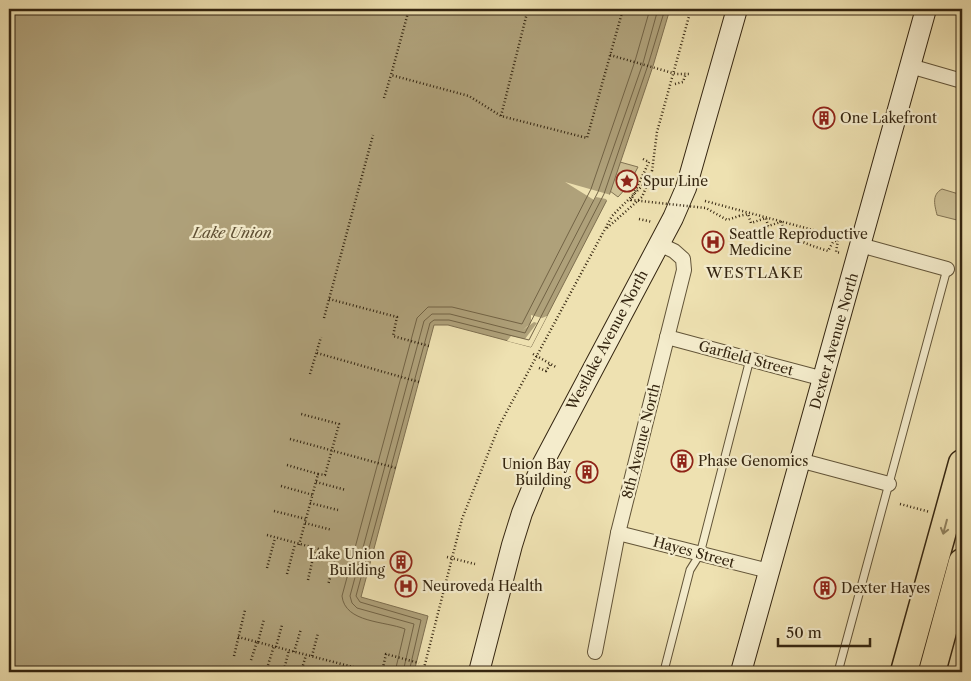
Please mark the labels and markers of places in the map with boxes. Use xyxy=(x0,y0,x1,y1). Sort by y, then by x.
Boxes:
building icon: One Lakefront xyxy=(812,106,836,130)
place label: One Lakefront xyxy=(840,109,937,127)
place icon: Spur Line xyxy=(615,169,639,193)
place label: Spur Line xyxy=(643,172,708,190)
place label: Seattle Reproductive Medicine xyxy=(729,225,868,259)
hospital icon: Seattle Reproductive Medicine xyxy=(701,230,725,254)
building icon: Phase Genomics xyxy=(670,449,694,473)
place label: Phase Genomics xyxy=(698,452,808,470)
place label: Union Bay Building xyxy=(502,455,572,489)
building icon: Union Bay Building xyxy=(575,460,599,484)
place label: Lake Union Building xyxy=(309,545,386,579)
building icon: Lake Union Building xyxy=(389,550,413,574)
hospital icon: Neuroveda Health xyxy=(394,574,418,598)
building icon: Dexter Hayes xyxy=(813,576,837,600)
place label: Neuroveda Health xyxy=(422,577,543,595)
place label: Dexter Hayes xyxy=(841,579,930,597)

